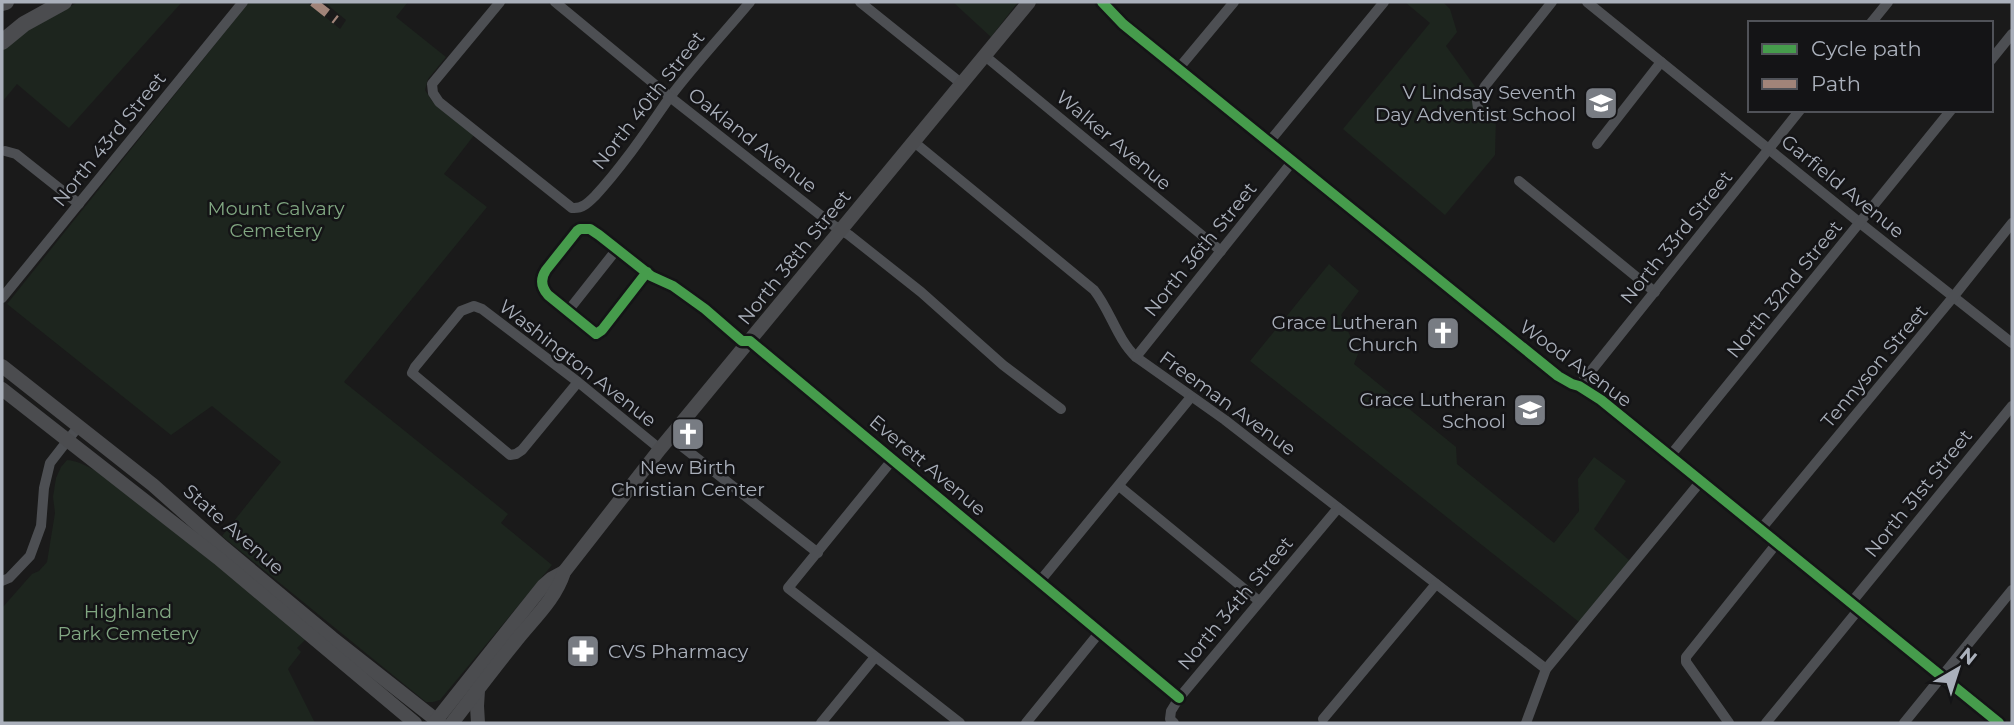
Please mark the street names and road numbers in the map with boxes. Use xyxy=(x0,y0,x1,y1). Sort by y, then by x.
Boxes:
street label: North 40th Street xyxy=(587,26,710,174)
street label: North 43rd Street xyxy=(48,67,171,211)
street label: Oakland Avenue xyxy=(684,83,822,198)
street label: Walker Avenue xyxy=(1051,86,1176,195)
street label: Garfield Avenue xyxy=(1777,130,1909,243)
street label: North 33rd Street xyxy=(1616,166,1737,309)
street label: North 36th Street xyxy=(1139,177,1262,321)
street label: North 38th Street xyxy=(733,185,856,329)
street label: North 32nd Street xyxy=(1722,216,1847,363)
street label: Washington Avenue xyxy=(495,295,661,432)
street label: Tennyson Street xyxy=(1816,300,1933,432)
street label: Wood Avenue xyxy=(1515,315,1636,412)
street label: Freeman Avenue xyxy=(1155,346,1300,461)
street label: Everett Avenue xyxy=(865,410,990,521)
street label: North 31st Street xyxy=(1860,425,1977,562)
street label: State Avenue xyxy=(179,479,289,579)
street label: North 34th Street xyxy=(1173,532,1298,675)

